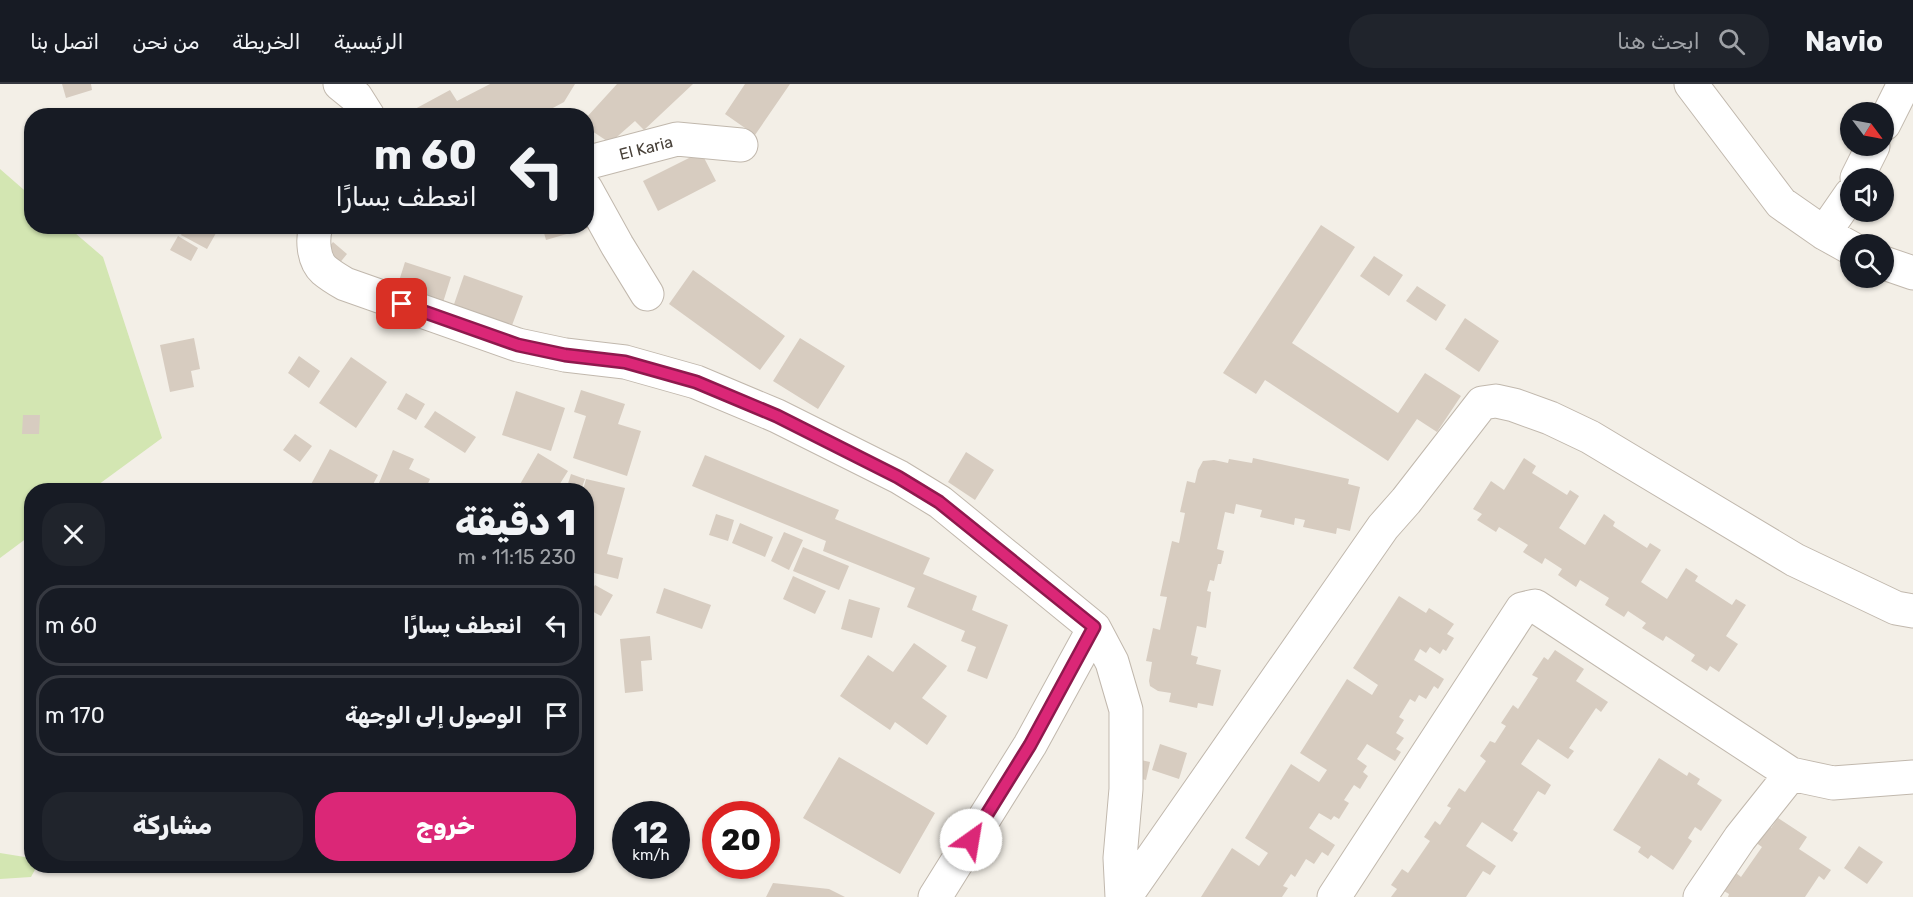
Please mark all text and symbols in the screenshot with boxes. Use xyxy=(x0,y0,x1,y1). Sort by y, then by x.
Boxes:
search box xyxy=(1349,14,1769,68)
icon: search xyxy=(1715,25,1748,58)
text: Navio xyxy=(1805,25,1883,58)
text: ابحث هنا xyxy=(1617,28,1700,55)
text: اتصل بنا xyxy=(30,29,99,54)
text: من نحن xyxy=(132,29,199,54)
text: الخريطة xyxy=(232,29,301,54)
text: الرئيسية xyxy=(334,29,404,54)
north arrow xyxy=(1840,102,1894,156)
map controls xyxy=(1840,102,1894,288)
text: 60 m xyxy=(374,130,477,180)
icon: left xyxy=(498,132,576,210)
street label: El Karia xyxy=(617,132,675,164)
button: sound xyxy=(1840,168,1894,222)
text: انعطف يسارًا xyxy=(335,181,477,213)
button: search xyxy=(1840,234,1894,288)
pin xyxy=(376,278,427,329)
icon: arrive xyxy=(385,287,418,320)
text: 1 دقيقة xyxy=(455,501,576,544)
button: close xyxy=(42,503,105,566)
text: 230 m · 11:15 xyxy=(458,545,576,569)
icon: left xyxy=(540,609,573,642)
text: 60 m xyxy=(45,612,97,639)
text: انعطف يسارًا xyxy=(403,612,522,639)
icon: arrive xyxy=(540,699,573,732)
text: 170 m xyxy=(45,702,105,729)
text: الوصول إلى الوجهة xyxy=(345,702,522,729)
button: مشاركة xyxy=(42,792,303,861)
button: خروج xyxy=(315,792,576,861)
speed limit sign: 20 xyxy=(702,801,780,879)
position arrow xyxy=(939,808,1003,872)
text: 12 xyxy=(634,815,668,851)
text: km/h xyxy=(632,846,670,864)

